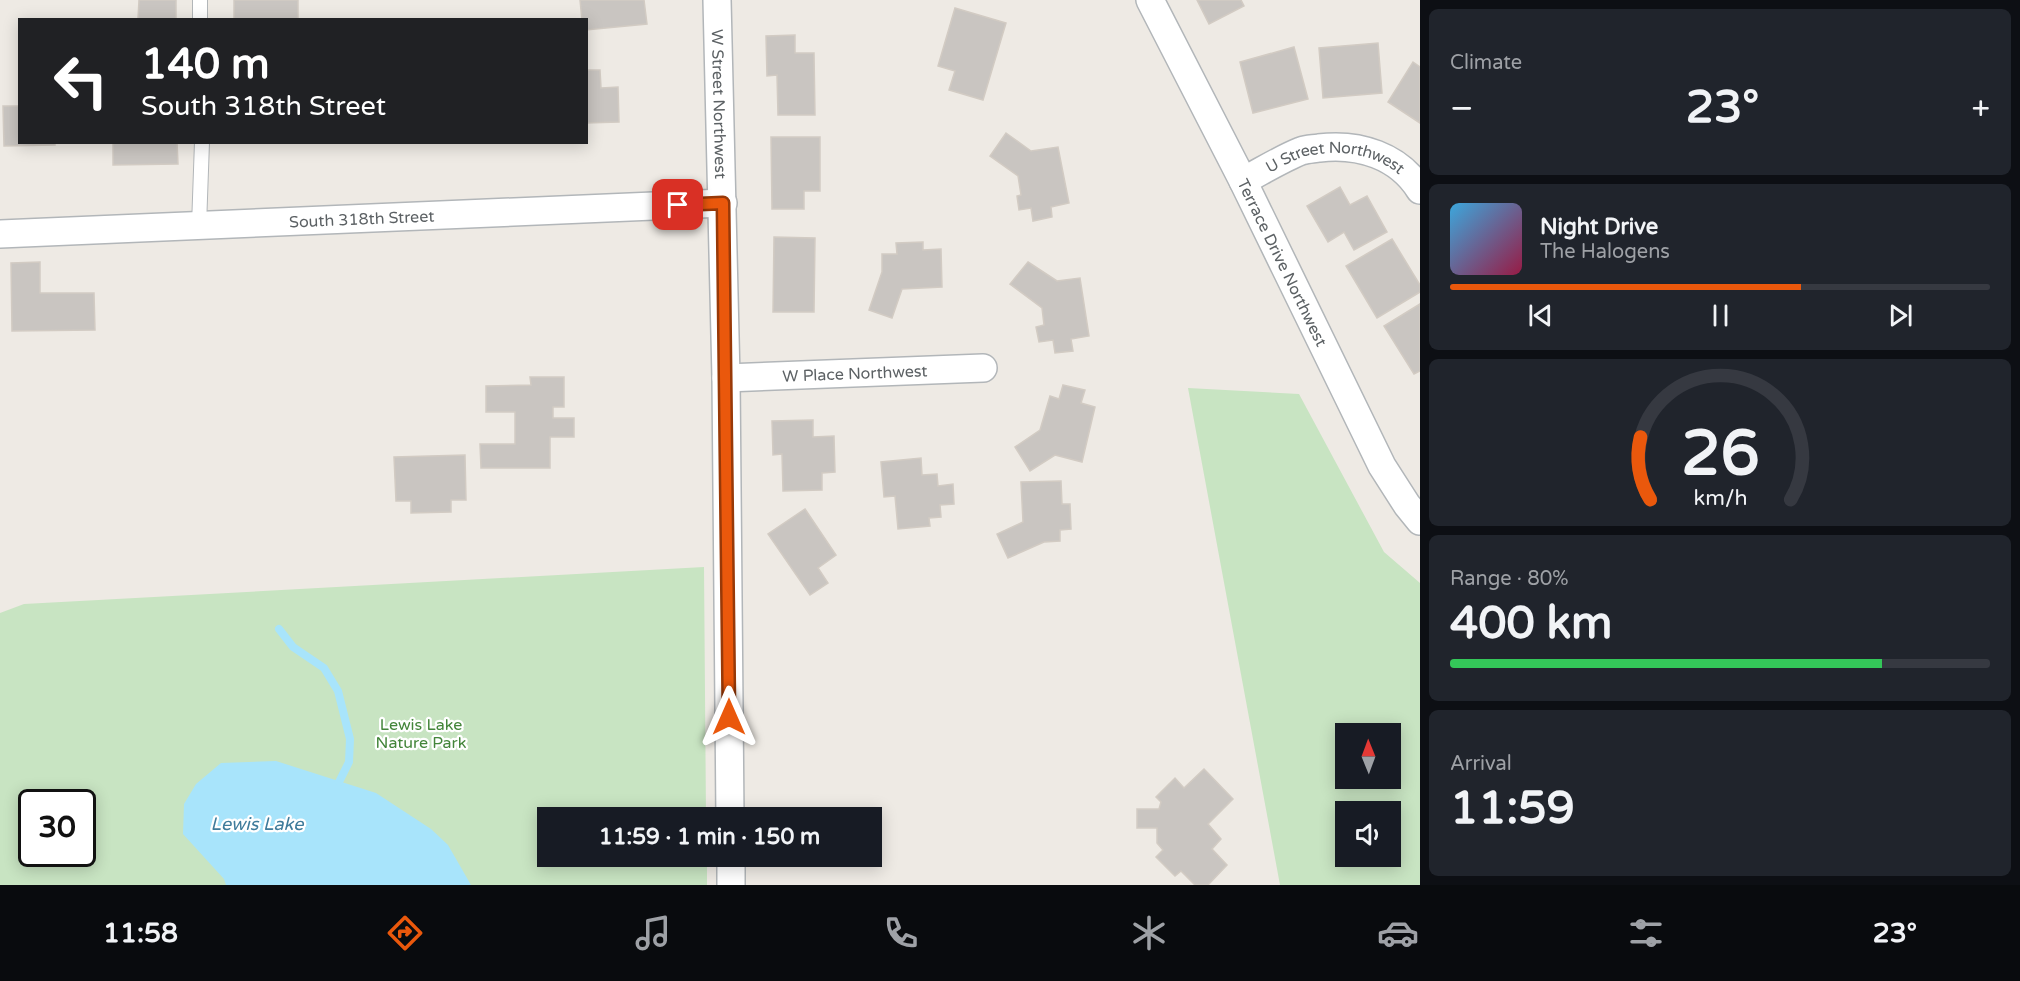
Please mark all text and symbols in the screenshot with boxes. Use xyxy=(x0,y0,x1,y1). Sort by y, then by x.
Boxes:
street label: W Street Northwest xyxy=(707,29,730,179)
text: 140 m xyxy=(141,39,270,90)
icon: left xyxy=(42,42,120,120)
text: Climate xyxy=(1450,51,1522,75)
text: 23° xyxy=(1686,81,1759,135)
text: − xyxy=(1450,89,1474,128)
text: + xyxy=(1971,89,1990,128)
text: South 318th Street xyxy=(141,90,386,123)
text: U Street Northwest xyxy=(1262,138,1409,179)
street label: U Street Northwest xyxy=(1262,162,1408,184)
street label: Terrace Drive Northwest xyxy=(1232,176,1331,350)
pin xyxy=(652,179,703,230)
icon: arrive xyxy=(661,188,694,221)
street label: South 318th Street xyxy=(289,206,435,233)
text: Night Drive xyxy=(1540,214,1658,240)
text: The Halogens xyxy=(1540,240,1670,264)
icon: previous xyxy=(1524,299,1557,332)
icon: pause xyxy=(1704,299,1737,332)
icon: next xyxy=(1884,299,1917,332)
street label: W Place Northwest xyxy=(782,361,928,387)
text: 26 xyxy=(1681,417,1759,492)
text: km/h xyxy=(1693,485,1747,511)
text: Range · 80% xyxy=(1450,567,1569,591)
text: 400 km xyxy=(1450,597,1612,651)
position arrow xyxy=(697,685,761,749)
park label: Lewis Lake Nature Park xyxy=(376,715,467,753)
north arrow xyxy=(1335,723,1401,789)
map controls xyxy=(1335,723,1401,867)
text: Arrival xyxy=(1450,752,1512,776)
text: 11:59 xyxy=(1450,782,1575,836)
speed limit sign: 30 xyxy=(18,789,96,867)
button: sound xyxy=(1335,801,1401,867)
water label: Lewis Lake xyxy=(211,813,304,835)
text: 11:59 · 1 min · 150 m xyxy=(599,824,820,850)
icon: directions xyxy=(384,912,426,954)
icon: music xyxy=(632,912,674,954)
icon: phone xyxy=(880,912,922,954)
icon: climate xyxy=(1128,912,1170,954)
icon: car xyxy=(1377,912,1419,954)
icon: filters xyxy=(1625,912,1667,954)
text: 11:58 xyxy=(103,917,178,950)
text: 23° xyxy=(1873,917,1917,950)

